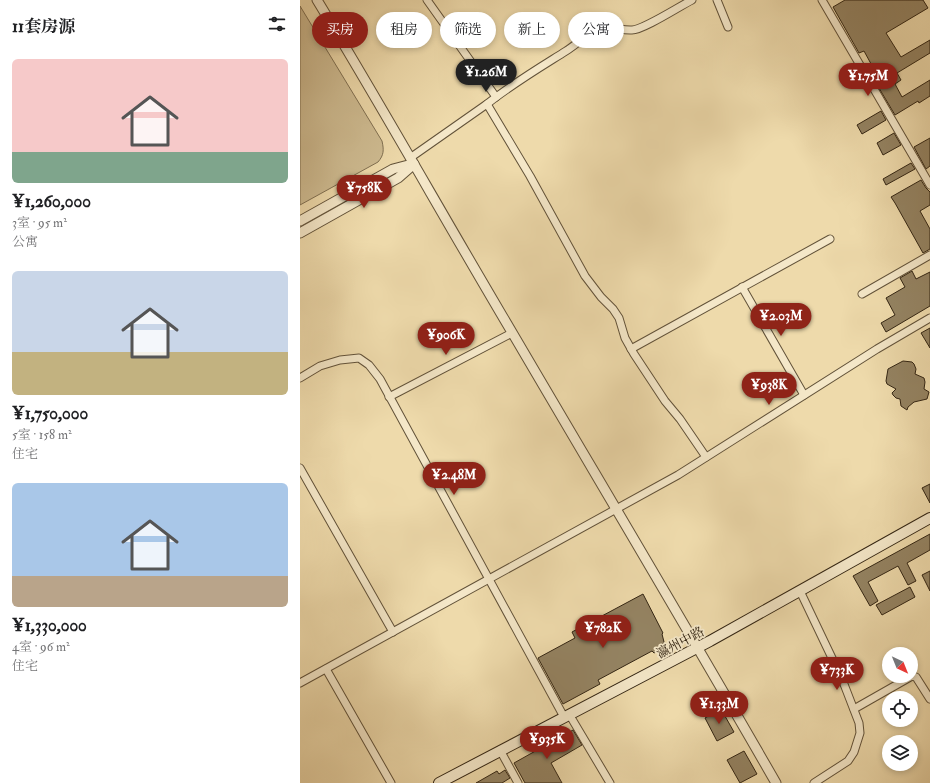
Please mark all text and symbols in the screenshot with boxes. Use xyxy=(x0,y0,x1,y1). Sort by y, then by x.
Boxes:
chip: 买房 xyxy=(312,12,368,48)
chip: 租房 xyxy=(376,12,432,48)
chip: 筛选 xyxy=(440,12,496,48)
chip: 新上 xyxy=(504,12,560,48)
chip: 公寓 xyxy=(568,12,624,48)
icon: filters xyxy=(266,13,288,35)
text: 11套房源 xyxy=(12,16,75,37)
pin: ¥1.26M xyxy=(453,59,519,93)
pin: ¥1.75M xyxy=(835,63,901,97)
text: ¥1.26M xyxy=(465,64,507,80)
text: ¥1.75M xyxy=(848,68,888,84)
icon: home xyxy=(114,85,186,157)
pin: ¥758K xyxy=(336,175,392,209)
text: ¥758K xyxy=(346,180,382,196)
text: ¥1,260,000 xyxy=(12,191,91,212)
text: 3室 · 95 m² xyxy=(12,215,67,231)
text: 公寓 xyxy=(12,234,38,250)
icon: home xyxy=(114,297,186,369)
pin: ¥2.03M xyxy=(748,303,814,337)
text: ¥2.03M xyxy=(759,308,803,324)
pin: ¥906K xyxy=(418,322,474,356)
text: ¥906K xyxy=(427,327,465,343)
pin: ¥938K xyxy=(741,372,797,406)
text: ¥938K xyxy=(751,377,787,393)
text: ¥1,750,000 xyxy=(12,403,88,424)
text: 5室 · 158 m² xyxy=(12,427,72,443)
text: 住宅 xyxy=(12,446,38,462)
pin: ¥2.48M xyxy=(421,462,487,496)
text: ¥2.48M xyxy=(432,467,476,483)
icon: home xyxy=(114,509,186,581)
text: ¥1,330,000 xyxy=(12,615,87,636)
pin: ¥782K xyxy=(575,615,631,649)
text: ¥782K xyxy=(584,620,622,636)
street label: 瀛州中路 xyxy=(654,624,707,662)
text: 4室 · 96 m² xyxy=(12,639,70,655)
north arrow xyxy=(882,647,918,683)
map controls xyxy=(882,647,918,771)
pin: ¥733K xyxy=(809,657,865,691)
text: 住宅 xyxy=(12,658,38,674)
text: ¥733K xyxy=(820,662,854,678)
pin: ¥1.33M xyxy=(686,691,752,725)
button: locate xyxy=(882,691,918,727)
text: ¥1.33M xyxy=(699,696,739,712)
pin: ¥935K xyxy=(519,726,575,760)
text: ¥935K xyxy=(529,731,565,747)
button: layers xyxy=(882,735,918,771)

